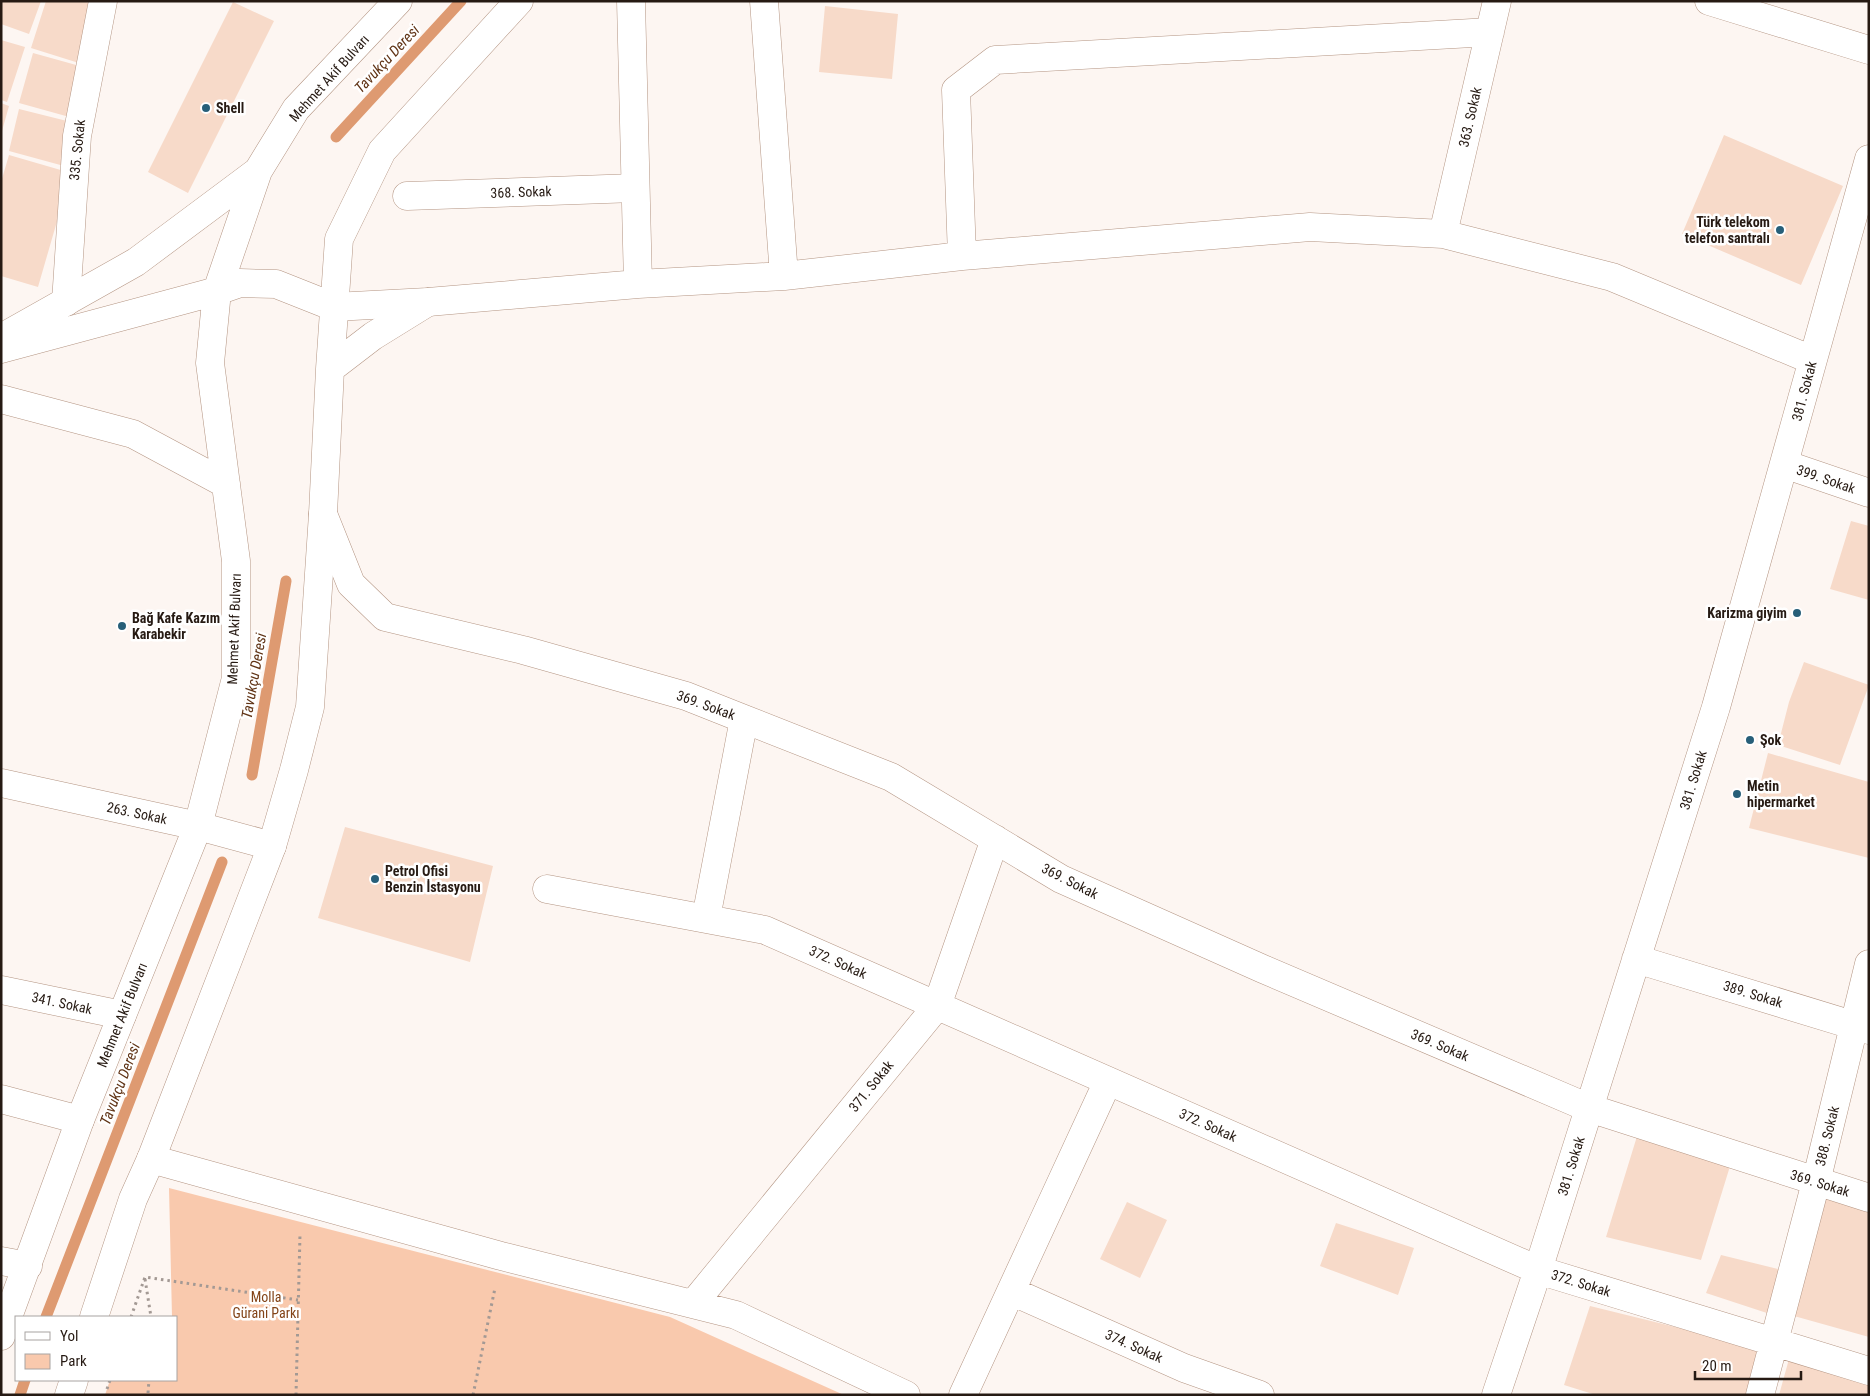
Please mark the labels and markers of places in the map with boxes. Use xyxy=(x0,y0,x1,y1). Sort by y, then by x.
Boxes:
place label: Shell xyxy=(216,100,244,116)
marker: Shell xyxy=(200,102,212,114)
place label: Türk telekom telefon santralı xyxy=(1685,214,1770,246)
marker: Türk telekom telefon santralı xyxy=(1774,224,1786,236)
place label: Karizma giyim xyxy=(1707,605,1787,621)
marker: Karizma giyim xyxy=(1791,607,1803,619)
place label: Bağ Kafe Kazım Karabekir xyxy=(132,610,220,642)
marker: Bağ Kafe Kazım Karabekir xyxy=(116,620,128,632)
place label: Şok xyxy=(1760,732,1782,748)
marker: Şok xyxy=(1744,734,1756,746)
place label: Metin hipermarket xyxy=(1747,778,1815,810)
marker: Metin hipermarket xyxy=(1731,788,1743,800)
place label: Petrol Ofisi Benzin İstasyonu xyxy=(385,863,481,895)
marker: Petrol Ofisi Benzin İstasyonu xyxy=(369,873,381,885)

